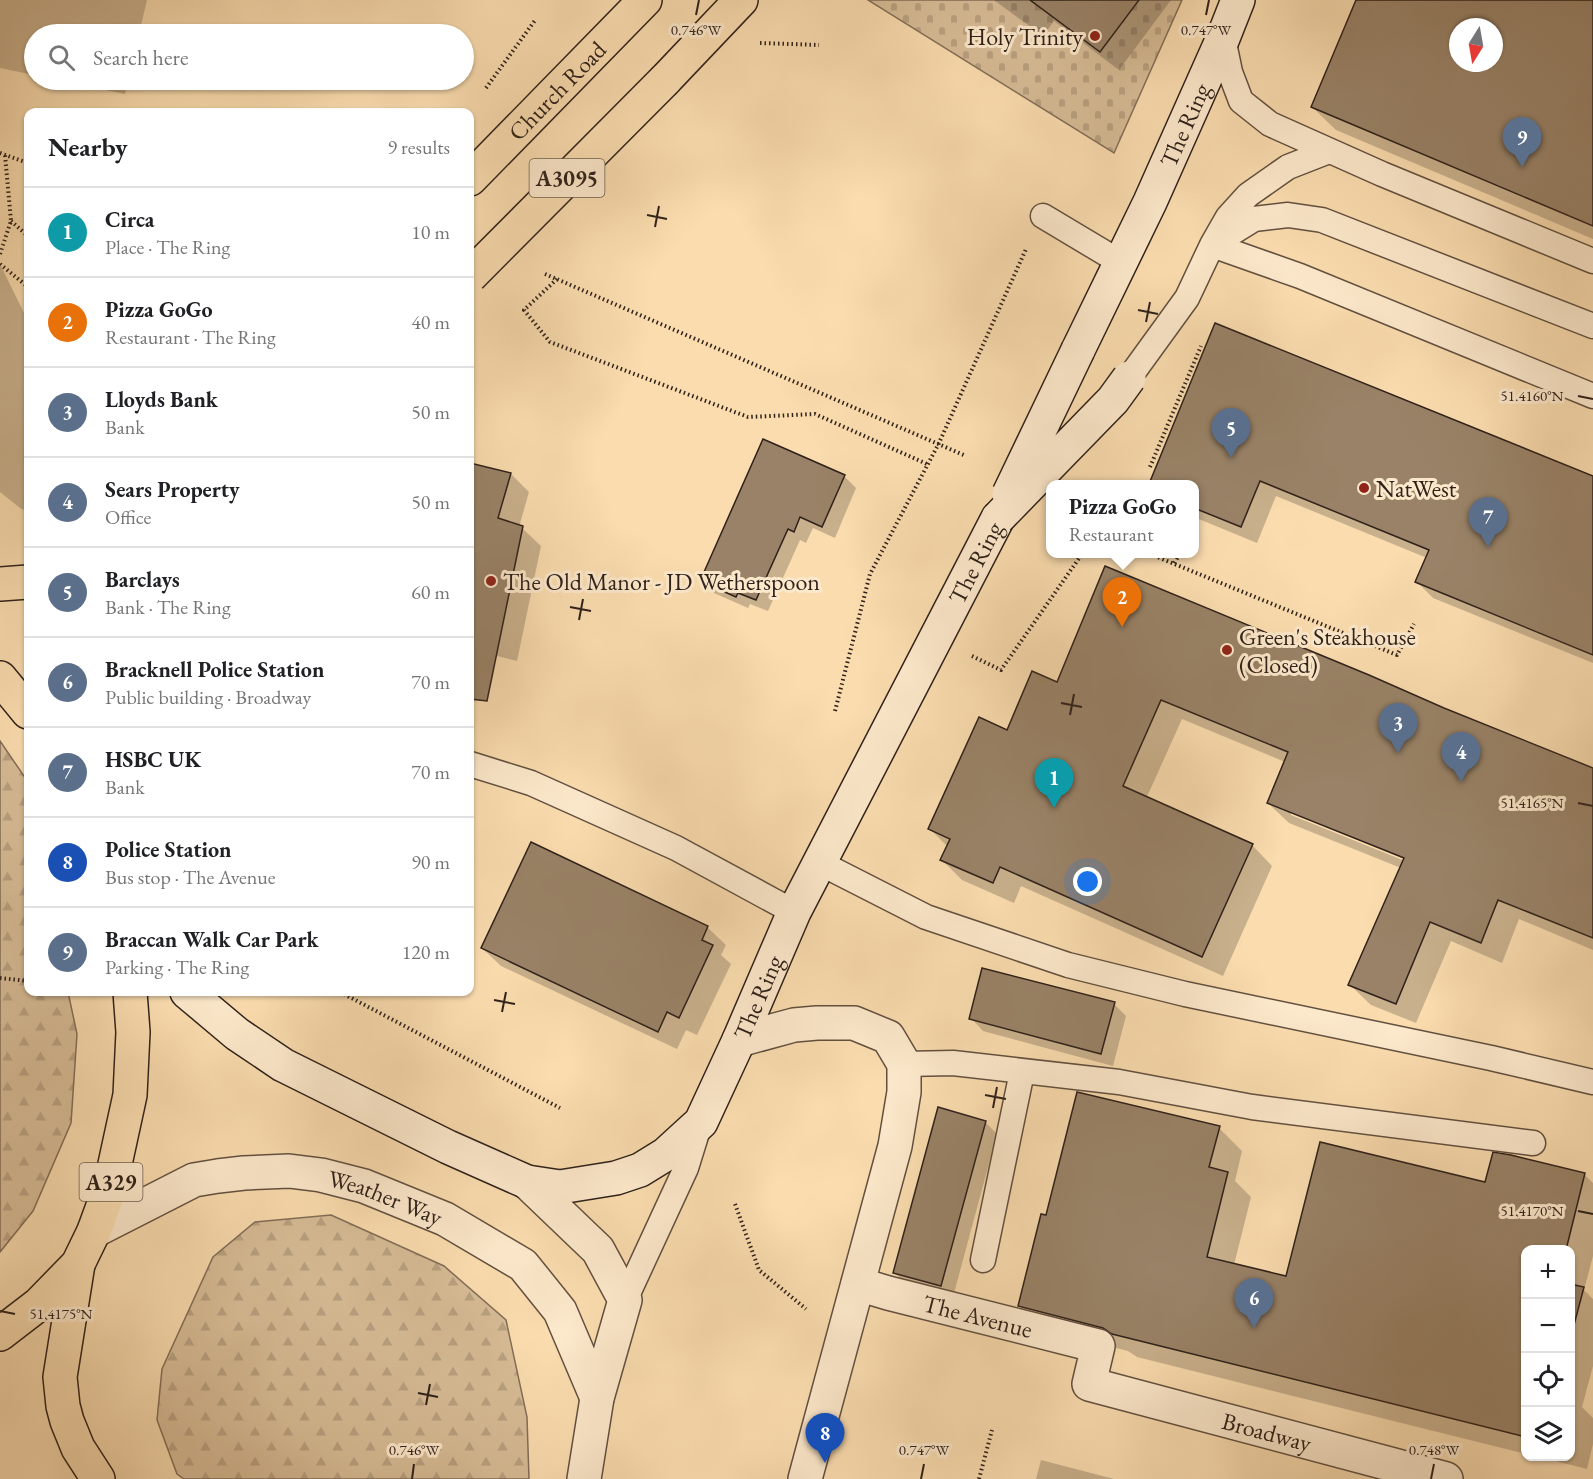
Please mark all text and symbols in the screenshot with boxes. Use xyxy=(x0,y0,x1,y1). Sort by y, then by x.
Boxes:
north arrow xyxy=(1449,18,1503,72)
text: 0.746°W xyxy=(671,20,721,39)
text: 0.747°W xyxy=(1181,20,1231,39)
place label: Holy Trinity xyxy=(967,21,1083,52)
search box xyxy=(24,24,474,90)
marker: Holy Trinity xyxy=(1088,29,1102,43)
street label: Church Road xyxy=(501,33,613,147)
icon: search xyxy=(45,41,78,74)
text: Search here xyxy=(93,43,188,72)
street label: The Ring xyxy=(1152,78,1217,172)
pin: 9 xyxy=(1502,118,1541,167)
text: Nearby xyxy=(48,130,128,164)
text: 9 results xyxy=(387,134,450,160)
road number: A3095 xyxy=(530,159,604,197)
text: Circa xyxy=(105,205,154,234)
text: 1 xyxy=(62,219,73,245)
text: 10 m xyxy=(411,219,450,245)
text: Place · The Ring xyxy=(105,234,230,260)
text: Pizza GoGo xyxy=(105,295,213,324)
text: 2 xyxy=(62,309,73,335)
text: 40 m xyxy=(411,309,450,335)
text: Restaurant · The Ring xyxy=(105,324,276,350)
text: Lloyds Bank xyxy=(105,385,218,414)
text: 51.4160°N xyxy=(1501,386,1564,405)
text: 3 xyxy=(62,399,73,425)
text: 50 m xyxy=(411,399,450,425)
pin: 5 xyxy=(1212,408,1250,458)
text: Bank xyxy=(105,414,145,440)
place label: NatWest xyxy=(1376,473,1457,504)
text: Sears Property xyxy=(105,475,240,504)
popup xyxy=(1046,480,1199,558)
marker: NatWest xyxy=(1357,481,1371,495)
text: 4 xyxy=(62,489,73,515)
text: 50 m xyxy=(411,489,450,515)
text: Pizza GoGo xyxy=(1069,492,1176,521)
pin: 7 xyxy=(1468,498,1508,547)
text: Office xyxy=(105,504,151,530)
street label: The Ring xyxy=(941,515,1009,609)
text: Restaurant xyxy=(1069,521,1153,547)
text: Barclays xyxy=(105,565,180,594)
place label: The Old Manor - JD Wetherspoon xyxy=(503,566,820,597)
marker: The Old Manor - JD Wetherspoon xyxy=(484,574,498,588)
pin: 2 xyxy=(1102,578,1142,627)
text: 5 xyxy=(62,579,73,605)
text: 60 m xyxy=(411,579,450,605)
text: Bank · The Ring xyxy=(105,594,231,620)
place label: Green's Steakhouse (Closed) xyxy=(1239,621,1416,680)
marker: Green's Steakhouse (Closed) xyxy=(1220,643,1234,657)
text: Bracknell Police Station xyxy=(105,655,324,684)
text: 6 xyxy=(62,669,73,695)
text: 70 m xyxy=(411,669,450,695)
text: Public building · Broadway xyxy=(105,684,311,710)
pin: 3 xyxy=(1378,704,1418,753)
pin: 4 xyxy=(1442,732,1480,782)
text: HSBC UK xyxy=(105,745,201,774)
pin: 1 xyxy=(1034,758,1074,808)
text: 7 xyxy=(62,759,73,785)
text: 70 m xyxy=(411,759,450,785)
text: Bank xyxy=(105,774,145,800)
text: 51.4165°N xyxy=(1501,793,1564,812)
text: Police Station xyxy=(105,835,232,864)
text: 8 xyxy=(62,849,73,875)
text: 90 m xyxy=(411,849,450,875)
text: Bus stop · The Avenue xyxy=(105,864,276,890)
your location xyxy=(1073,867,1102,896)
text: Braccan Walk Car Park xyxy=(105,925,319,954)
text: 9 xyxy=(62,939,73,965)
text: 120 m xyxy=(402,939,450,965)
street label: The Ring xyxy=(726,950,789,1044)
text: Parking · The Ring xyxy=(105,954,249,980)
street label: Weather Way xyxy=(325,1162,448,1232)
road number: A329 xyxy=(80,1163,142,1201)
text: 51.4170°N xyxy=(1501,1201,1564,1220)
map controls xyxy=(1521,1245,1575,1461)
button: + xyxy=(1521,1245,1575,1299)
pin: 6 xyxy=(1234,1278,1274,1328)
street label: The Avenue xyxy=(920,1287,1036,1344)
button: − xyxy=(1521,1299,1575,1353)
text: 51.4175°N xyxy=(30,1304,93,1323)
button: locate xyxy=(1521,1353,1575,1407)
street label: Broadway xyxy=(1219,1405,1315,1458)
button: layers xyxy=(1521,1407,1575,1461)
pin: 8 xyxy=(806,1414,844,1463)
text: 0.746°W xyxy=(389,1440,439,1459)
text: 0.747°W xyxy=(899,1440,949,1459)
text: 0.748°W xyxy=(1409,1440,1459,1459)

